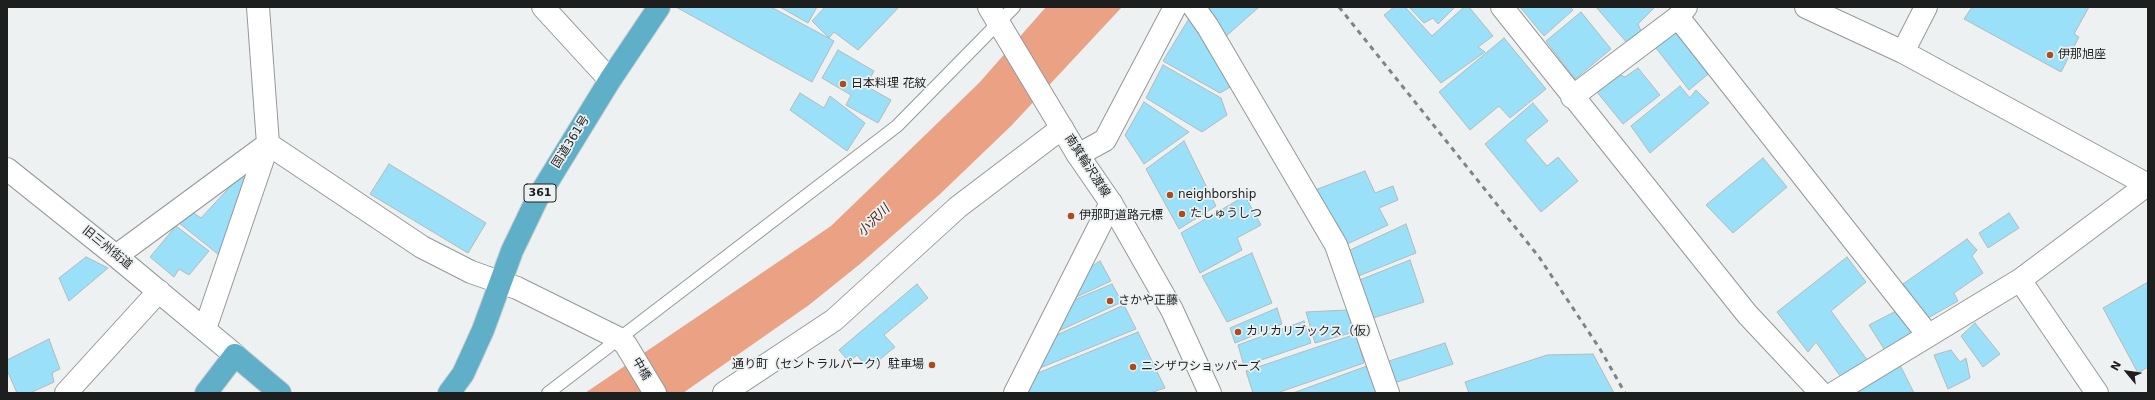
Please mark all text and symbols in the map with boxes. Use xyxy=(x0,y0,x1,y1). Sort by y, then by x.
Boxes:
place label: 伊那旭座 xyxy=(2058,48,2106,62)
marker: 伊那旭座 xyxy=(2045,50,2055,60)
place label: 日本料理 花紋 xyxy=(851,77,927,91)
marker: 日本料理 花紋 xyxy=(838,79,848,89)
street label: 国道361号 xyxy=(549,113,593,171)
street label: 南箕輪沢渡線 xyxy=(1061,132,1113,200)
road number: 361 xyxy=(524,184,556,202)
place label: neighborship xyxy=(1178,188,1256,202)
marker: neighborship xyxy=(1165,190,1175,200)
water label: 小沢川 xyxy=(855,202,893,240)
place label: たしゅうしつ xyxy=(1190,207,1262,221)
place label: 伊那町道路元標 xyxy=(1079,209,1163,223)
marker: たしゅうしつ xyxy=(1177,209,1187,219)
marker: 伊那町道路元標 xyxy=(1066,211,1076,221)
street label: 旧三州街道 xyxy=(79,224,135,272)
place label: さかや正藤 xyxy=(1118,294,1178,308)
marker: さかや正藤 xyxy=(1105,296,1115,306)
place label: カリカリブックス（仮） xyxy=(1246,325,1378,339)
marker: カリカリブックス（仮） xyxy=(1233,327,1243,337)
north arrow xyxy=(2107,352,2147,392)
street label: 中橋 xyxy=(629,355,653,383)
place label: 通り町（セントラルパーク）駐車場 xyxy=(732,358,924,372)
text: N xyxy=(2108,359,2124,373)
marker: 通り町（セントラルパーク）駐車場 xyxy=(927,360,937,370)
place label: ニシザワショッパーズ xyxy=(1141,360,1261,374)
marker: ニシザワショッパーズ xyxy=(1128,362,1138,372)

